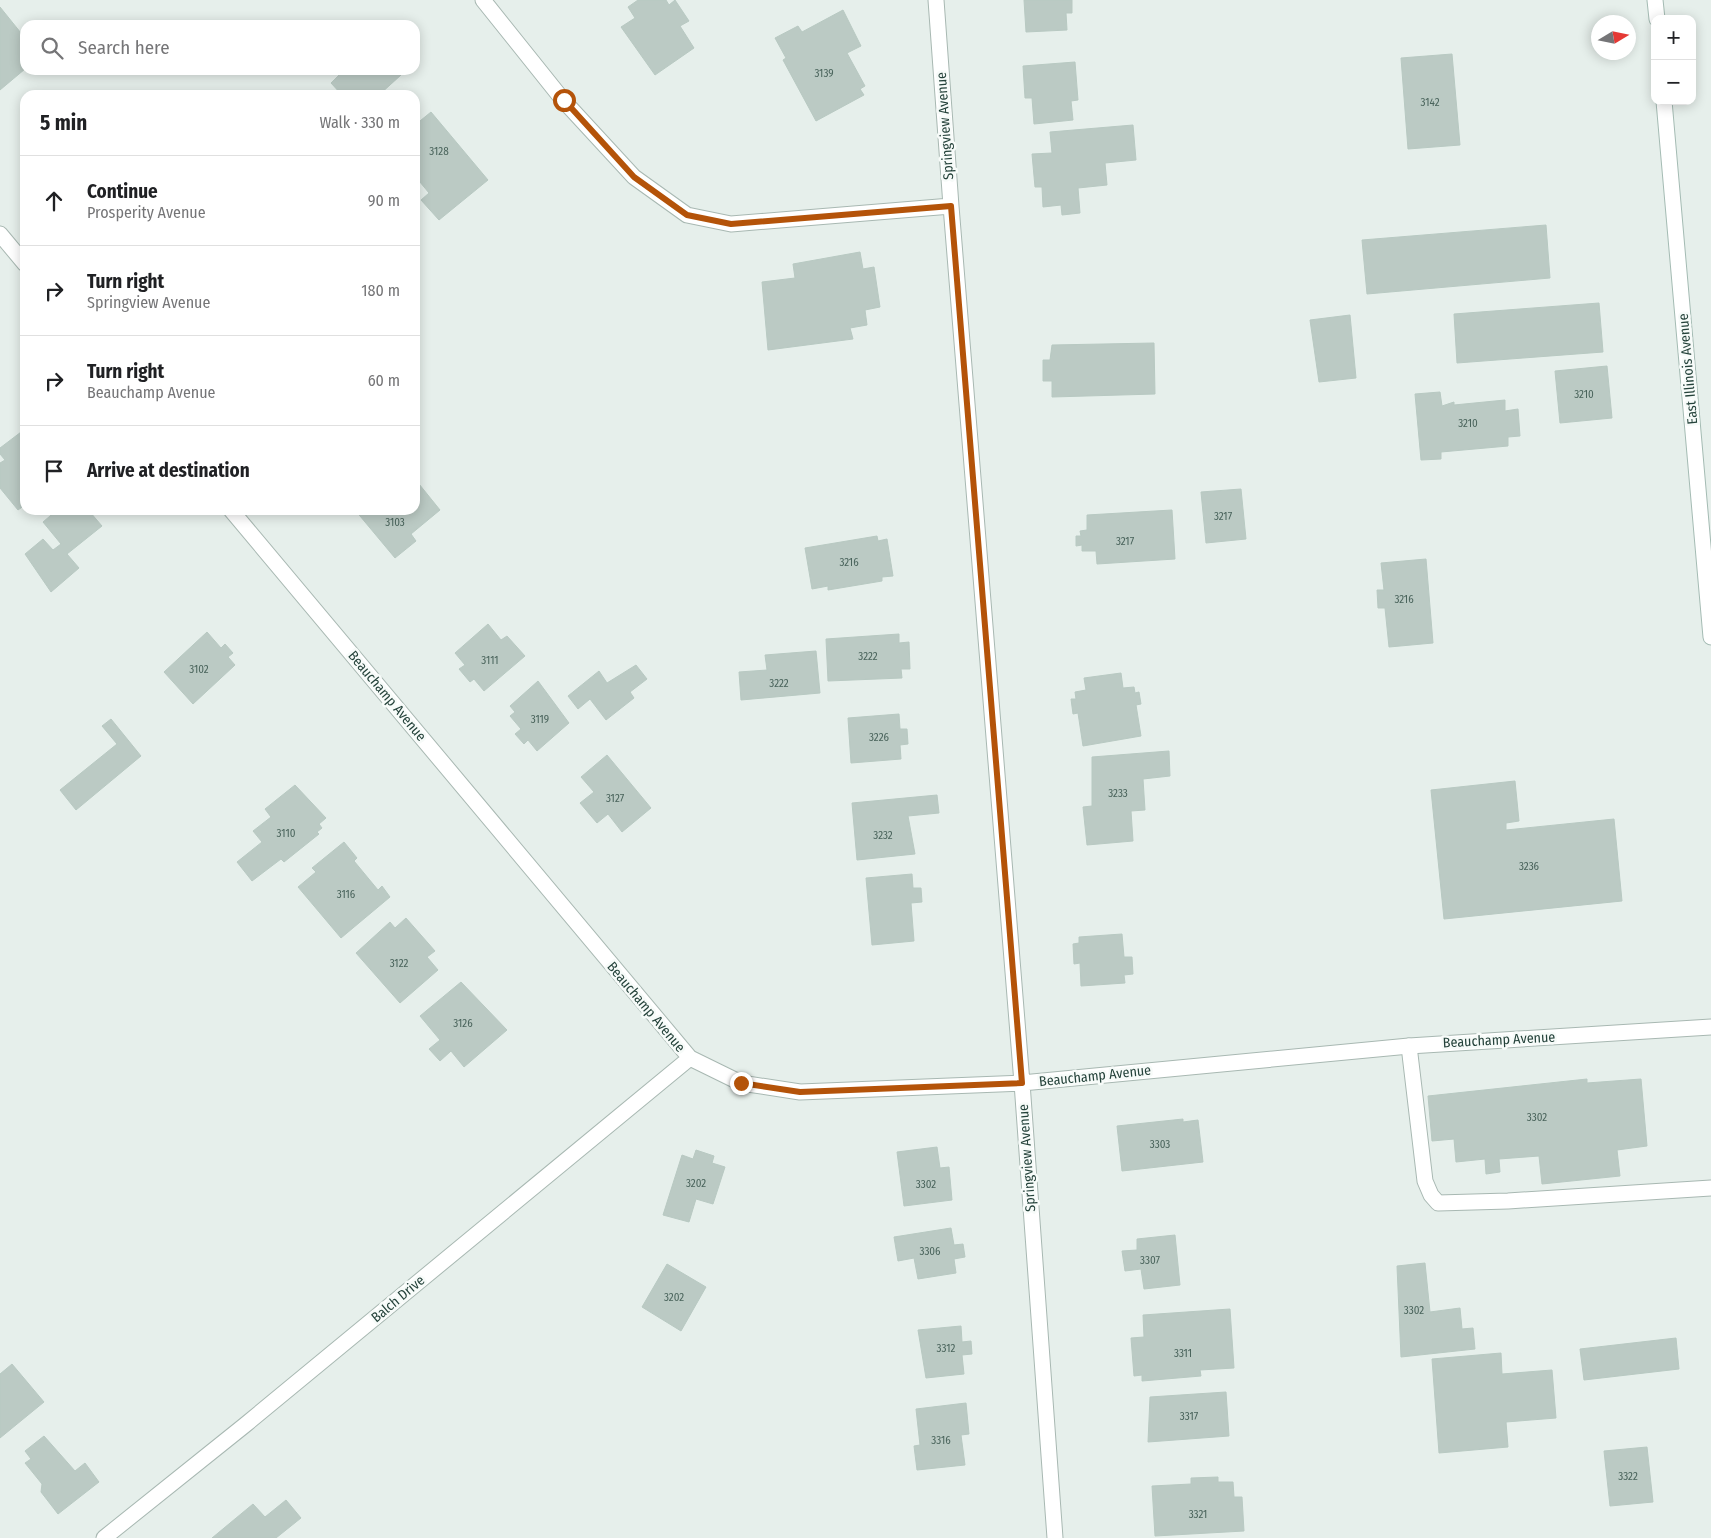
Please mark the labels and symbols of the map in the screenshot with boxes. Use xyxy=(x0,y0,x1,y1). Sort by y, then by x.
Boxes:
north arrow xyxy=(1591,15,1636,60)
house number: 3139 xyxy=(814,67,834,80)
street label: Springview Avenue xyxy=(933,71,957,180)
route start xyxy=(553,89,576,112)
house number: 3142 xyxy=(1420,96,1440,109)
house number: 3128 xyxy=(429,145,449,158)
street label: East Illinois Avenue xyxy=(1675,313,1701,425)
house number: 3210 xyxy=(1574,388,1594,401)
house number: 3210 xyxy=(1458,417,1478,430)
house number: 3217 xyxy=(1214,510,1233,523)
house number: 3103 xyxy=(385,516,405,529)
house number: 3217 xyxy=(1116,535,1135,548)
house number: 3216 xyxy=(839,556,859,569)
house number: 3216 xyxy=(1394,593,1414,606)
street label: Beauchamp Avenue xyxy=(344,647,430,745)
house number: 3222 xyxy=(858,650,878,663)
house number: 3111 xyxy=(481,654,499,667)
house number: 3102 xyxy=(189,663,209,676)
house number: 3222 xyxy=(769,677,789,690)
house number: 3119 xyxy=(531,713,549,726)
house number: 3226 xyxy=(869,731,890,744)
house number: 3233 xyxy=(1108,787,1128,800)
house number: 3127 xyxy=(606,792,625,805)
house number: 3110 xyxy=(277,827,296,840)
house number: 3232 xyxy=(873,829,893,842)
house number: 3236 xyxy=(1519,860,1540,873)
house number: 3116 xyxy=(337,888,356,901)
house number: 3122 xyxy=(390,957,408,970)
street label: Beauchamp Avenue xyxy=(603,958,689,1056)
house number: 3126 xyxy=(453,1017,473,1030)
street label: Beauchamp Avenue xyxy=(1442,1029,1556,1051)
street label: Beauchamp Avenue xyxy=(1038,1062,1152,1090)
route end xyxy=(730,1072,753,1095)
street label: Springview Avenue xyxy=(1015,1103,1039,1212)
house number: 3302 xyxy=(1527,1111,1547,1124)
house number: 3303 xyxy=(1150,1138,1170,1151)
house number: 3202 xyxy=(686,1177,706,1190)
house number: 3302 xyxy=(916,1178,936,1191)
house number: 3306 xyxy=(919,1245,941,1258)
house number: 3307 xyxy=(1140,1254,1160,1267)
street label: Balch Drive xyxy=(368,1272,428,1326)
house number: 3202 xyxy=(664,1291,684,1304)
house number: 3302 xyxy=(1404,1304,1424,1317)
house number: 3312 xyxy=(937,1342,956,1355)
house number: 3311 xyxy=(1174,1347,1192,1360)
house number: 3317 xyxy=(1180,1410,1199,1423)
house number: 3316 xyxy=(931,1434,951,1447)
house number: 3322 xyxy=(1618,1470,1638,1483)
house number: 3321 xyxy=(1189,1508,1207,1521)

